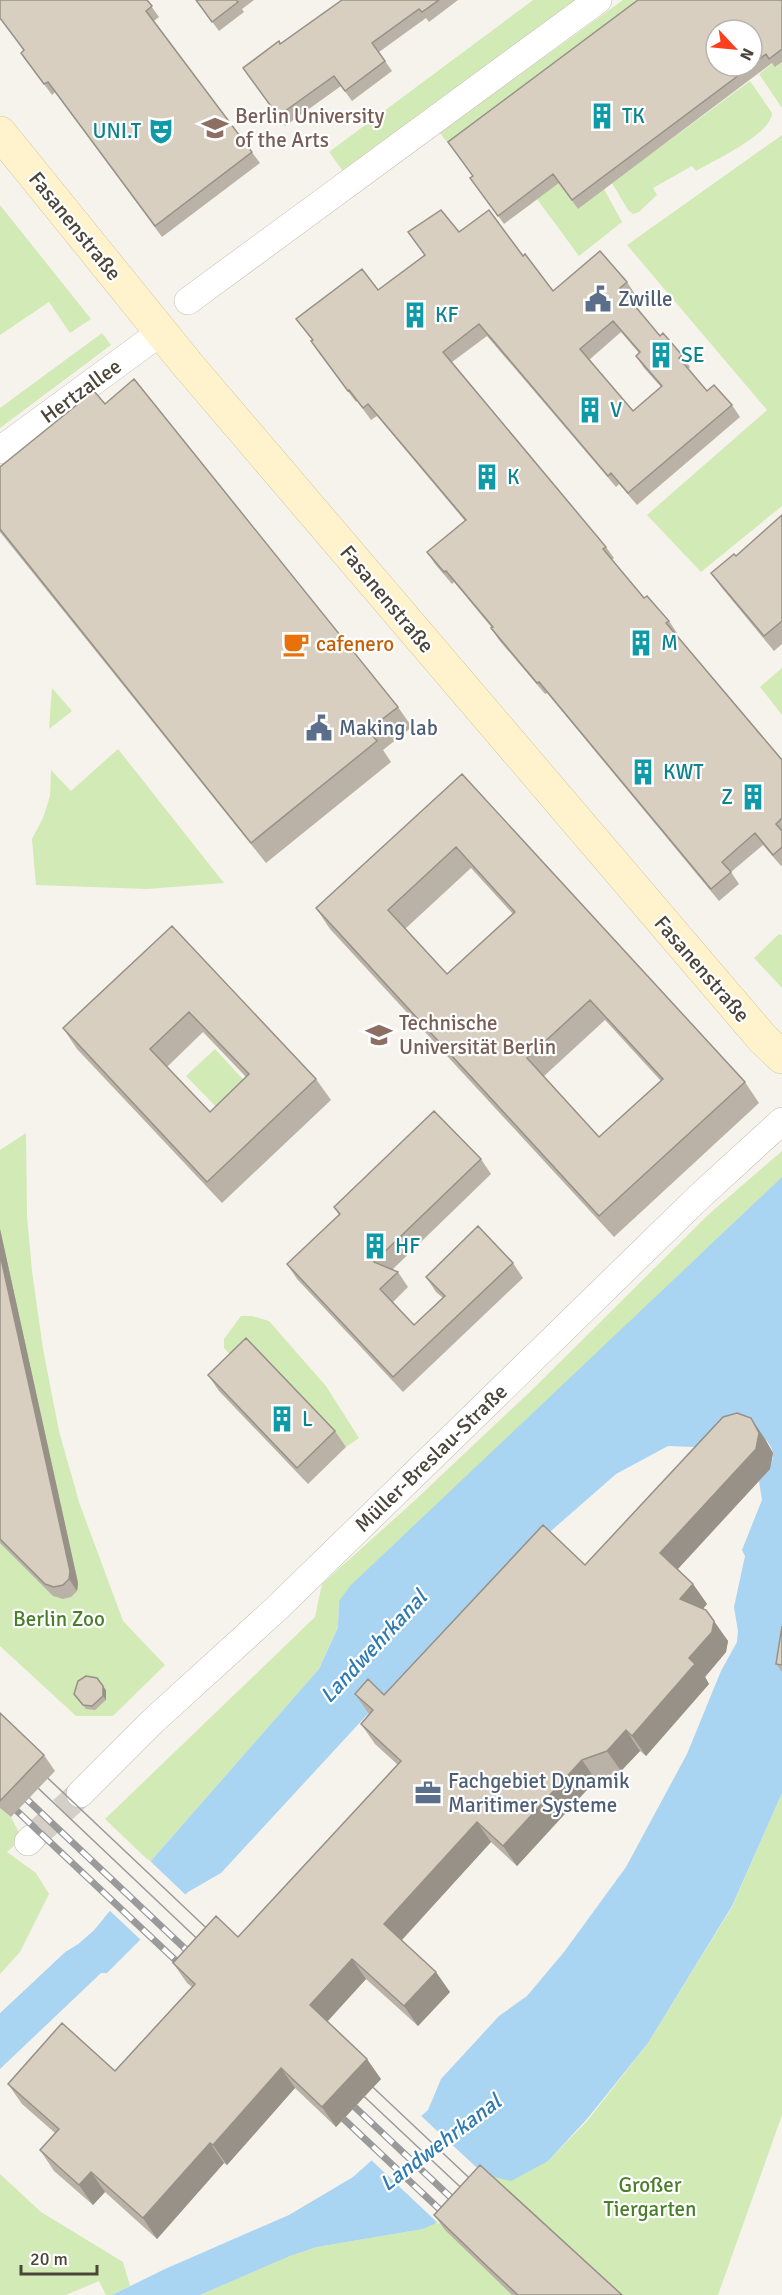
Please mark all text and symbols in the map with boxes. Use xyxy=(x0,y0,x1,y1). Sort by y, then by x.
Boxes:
north arrow xyxy=(704,18,764,78)
text: N xyxy=(735,45,758,64)
building icon: TK xyxy=(587,101,617,131)
place label: Berlin University of the Arts xyxy=(235,103,385,153)
place label: TK xyxy=(622,103,645,129)
school or university icon: Berlin University of the Arts xyxy=(200,113,230,143)
theatre icon: UNI.T xyxy=(146,116,176,146)
place label: UNI.T xyxy=(92,118,142,144)
street label: Fasanenstraße xyxy=(23,166,127,286)
public building icon: Zwille xyxy=(583,284,613,314)
place label: Zwille xyxy=(618,286,673,312)
building icon: KF xyxy=(400,300,430,330)
place label: KF xyxy=(435,302,459,328)
building icon: SE xyxy=(646,340,676,370)
place label: SE xyxy=(681,342,705,368)
street label: Hertzallee xyxy=(36,353,126,429)
building icon: V xyxy=(575,395,605,425)
place label: V xyxy=(610,397,622,423)
building icon: K xyxy=(472,462,502,492)
place label: K xyxy=(507,464,520,490)
street label: Fasanenstraße xyxy=(334,540,440,658)
building icon: M xyxy=(626,628,656,658)
cafe icon: cafenero xyxy=(281,629,311,659)
place label: M xyxy=(661,630,678,656)
place label: cafenero xyxy=(316,631,394,657)
public building icon: Making lab xyxy=(304,713,334,743)
place label: Making lab xyxy=(339,715,438,741)
building icon: KWT xyxy=(628,757,658,787)
place label: KWT xyxy=(663,759,704,785)
building icon: Z xyxy=(738,782,768,812)
place label: Z xyxy=(721,784,733,810)
street label: Fasanenstraße xyxy=(649,910,755,1028)
place label: Technische Universität Berlin xyxy=(399,1010,556,1060)
school or university icon: Technische Universität Berlin xyxy=(364,1020,394,1050)
building icon: HF xyxy=(360,1231,390,1261)
place label: HF xyxy=(395,1233,420,1259)
street label: Müller-Breslau-Straße xyxy=(349,1379,513,1537)
building icon: L xyxy=(267,1404,297,1434)
place label: L xyxy=(302,1406,313,1432)
water label: Landwehrkanal xyxy=(314,1583,434,1708)
park label: Berlin Zoo xyxy=(13,1606,105,1632)
place label: Fachgebiet Dynamik Maritimer Systeme xyxy=(448,1768,630,1818)
office icon: Fachgebiet Dynamik Maritimer Systeme xyxy=(413,1778,443,1808)
water label: Landwehrkanal xyxy=(374,2087,507,2197)
park label: Großer Tiergarten xyxy=(603,2172,697,2222)
scale bar xyxy=(21,2238,98,2276)
text: 20 m xyxy=(30,2248,68,2270)

